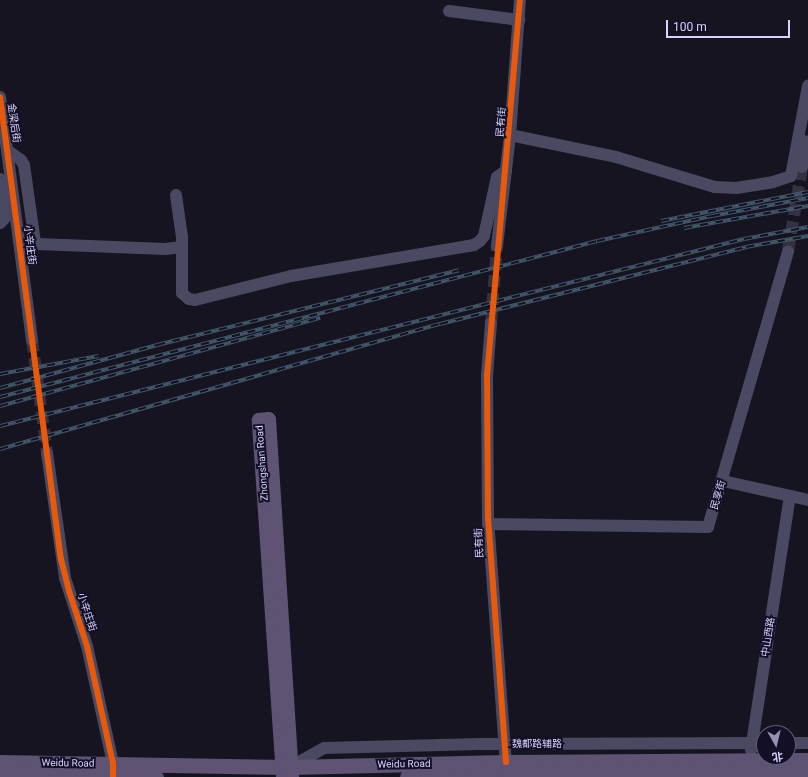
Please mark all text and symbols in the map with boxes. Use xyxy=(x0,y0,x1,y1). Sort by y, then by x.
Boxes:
scale bar xyxy=(668,12,792,38)
text: 100 m xyxy=(673,20,707,34)
street label: 金梁后街 xyxy=(5,102,23,144)
street label: 民有街 xyxy=(494,107,508,137)
street label: 小辛庄街 xyxy=(22,224,38,266)
street label: Zhongshan Road xyxy=(253,425,271,501)
street label: 民享街 xyxy=(708,479,728,511)
street label: 民有街 xyxy=(472,528,486,558)
street label: 小辛庄街 xyxy=(75,591,99,633)
street label: 中山西路 xyxy=(759,616,777,658)
north arrow xyxy=(756,725,796,765)
street label: 魏都路辅路 xyxy=(512,738,562,750)
text: 北 xyxy=(771,749,784,764)
street label: Weidu Road xyxy=(41,757,95,769)
street label: Weidu Road xyxy=(377,758,431,770)

